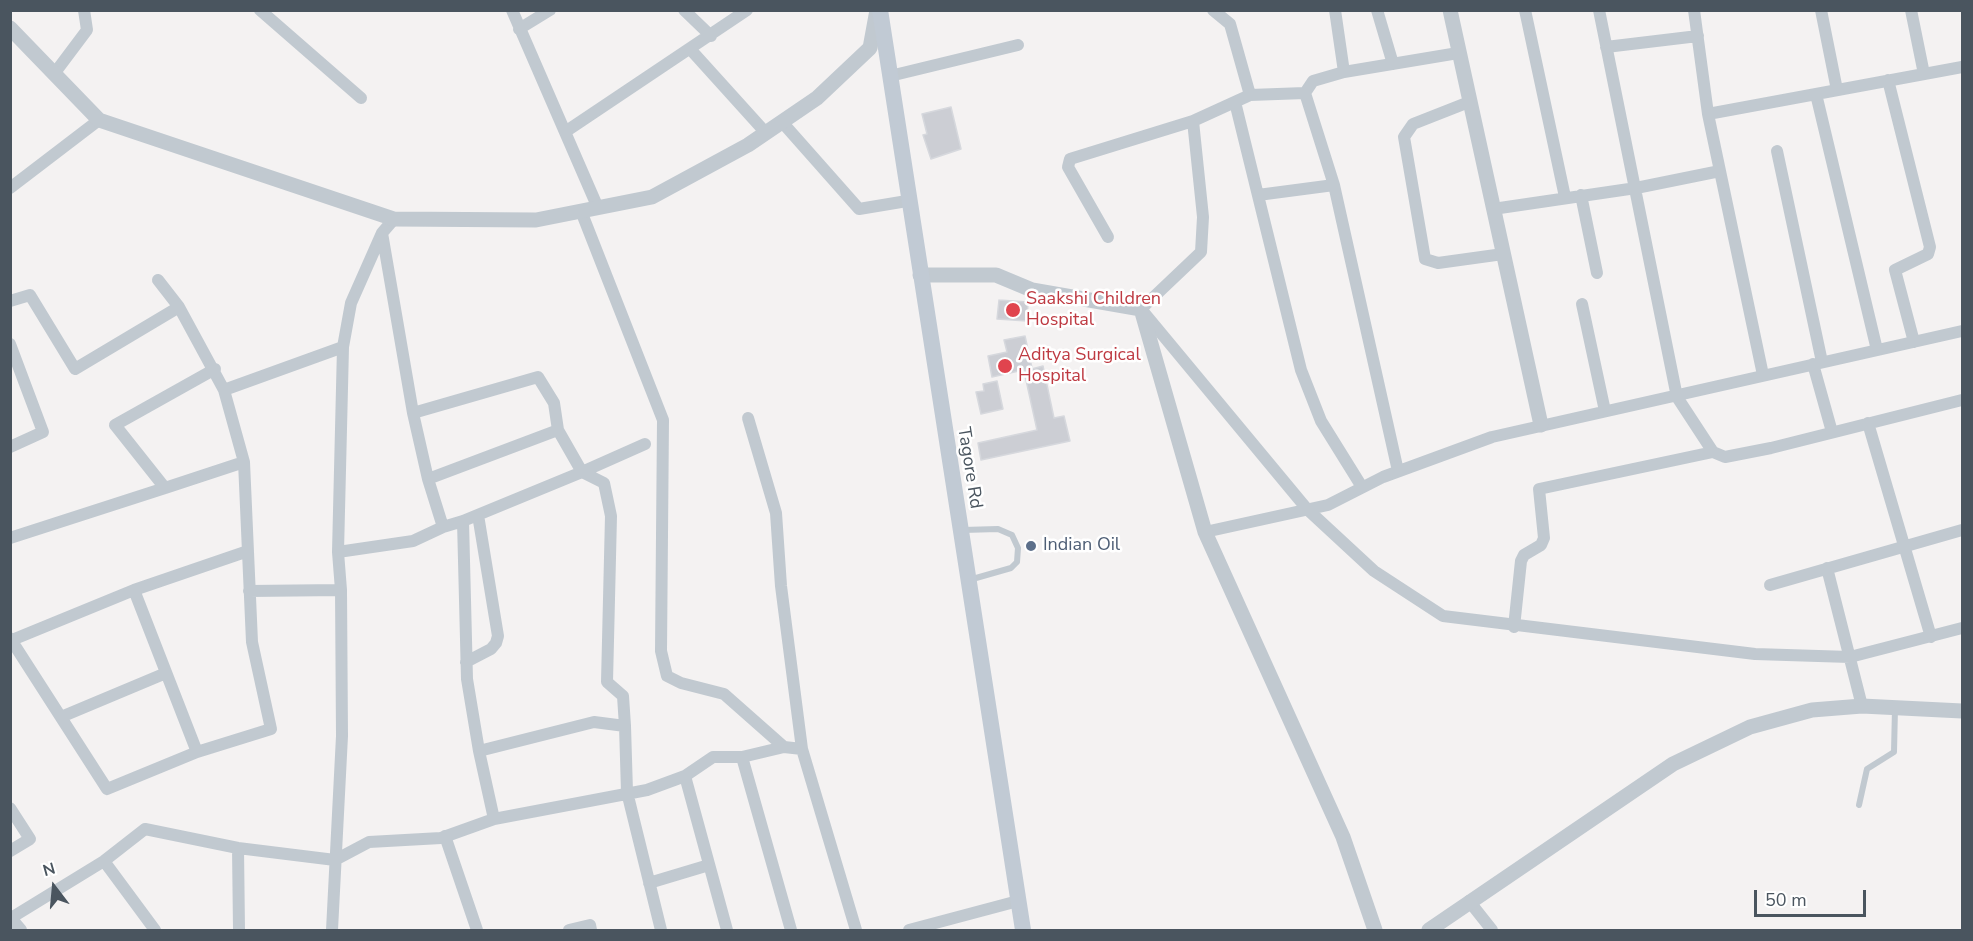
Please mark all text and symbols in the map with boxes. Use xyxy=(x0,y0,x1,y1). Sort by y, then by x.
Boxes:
place label: Saakshi Children Hospital xyxy=(1026,289,1161,332)
marker: Saakshi Children Hospital xyxy=(1004,301,1022,319)
place label: Aditya Surgical Hospital xyxy=(1018,345,1141,388)
marker: Aditya Surgical Hospital xyxy=(996,357,1014,375)
street label: Tagore Rd xyxy=(952,426,986,510)
place label: Indian Oil xyxy=(1043,535,1120,557)
marker: Indian Oil xyxy=(1024,539,1038,553)
north arrow xyxy=(24,857,84,917)
text: N xyxy=(40,857,58,882)
scale bar xyxy=(1757,878,1870,916)
text: 50 m xyxy=(1765,888,1807,912)

